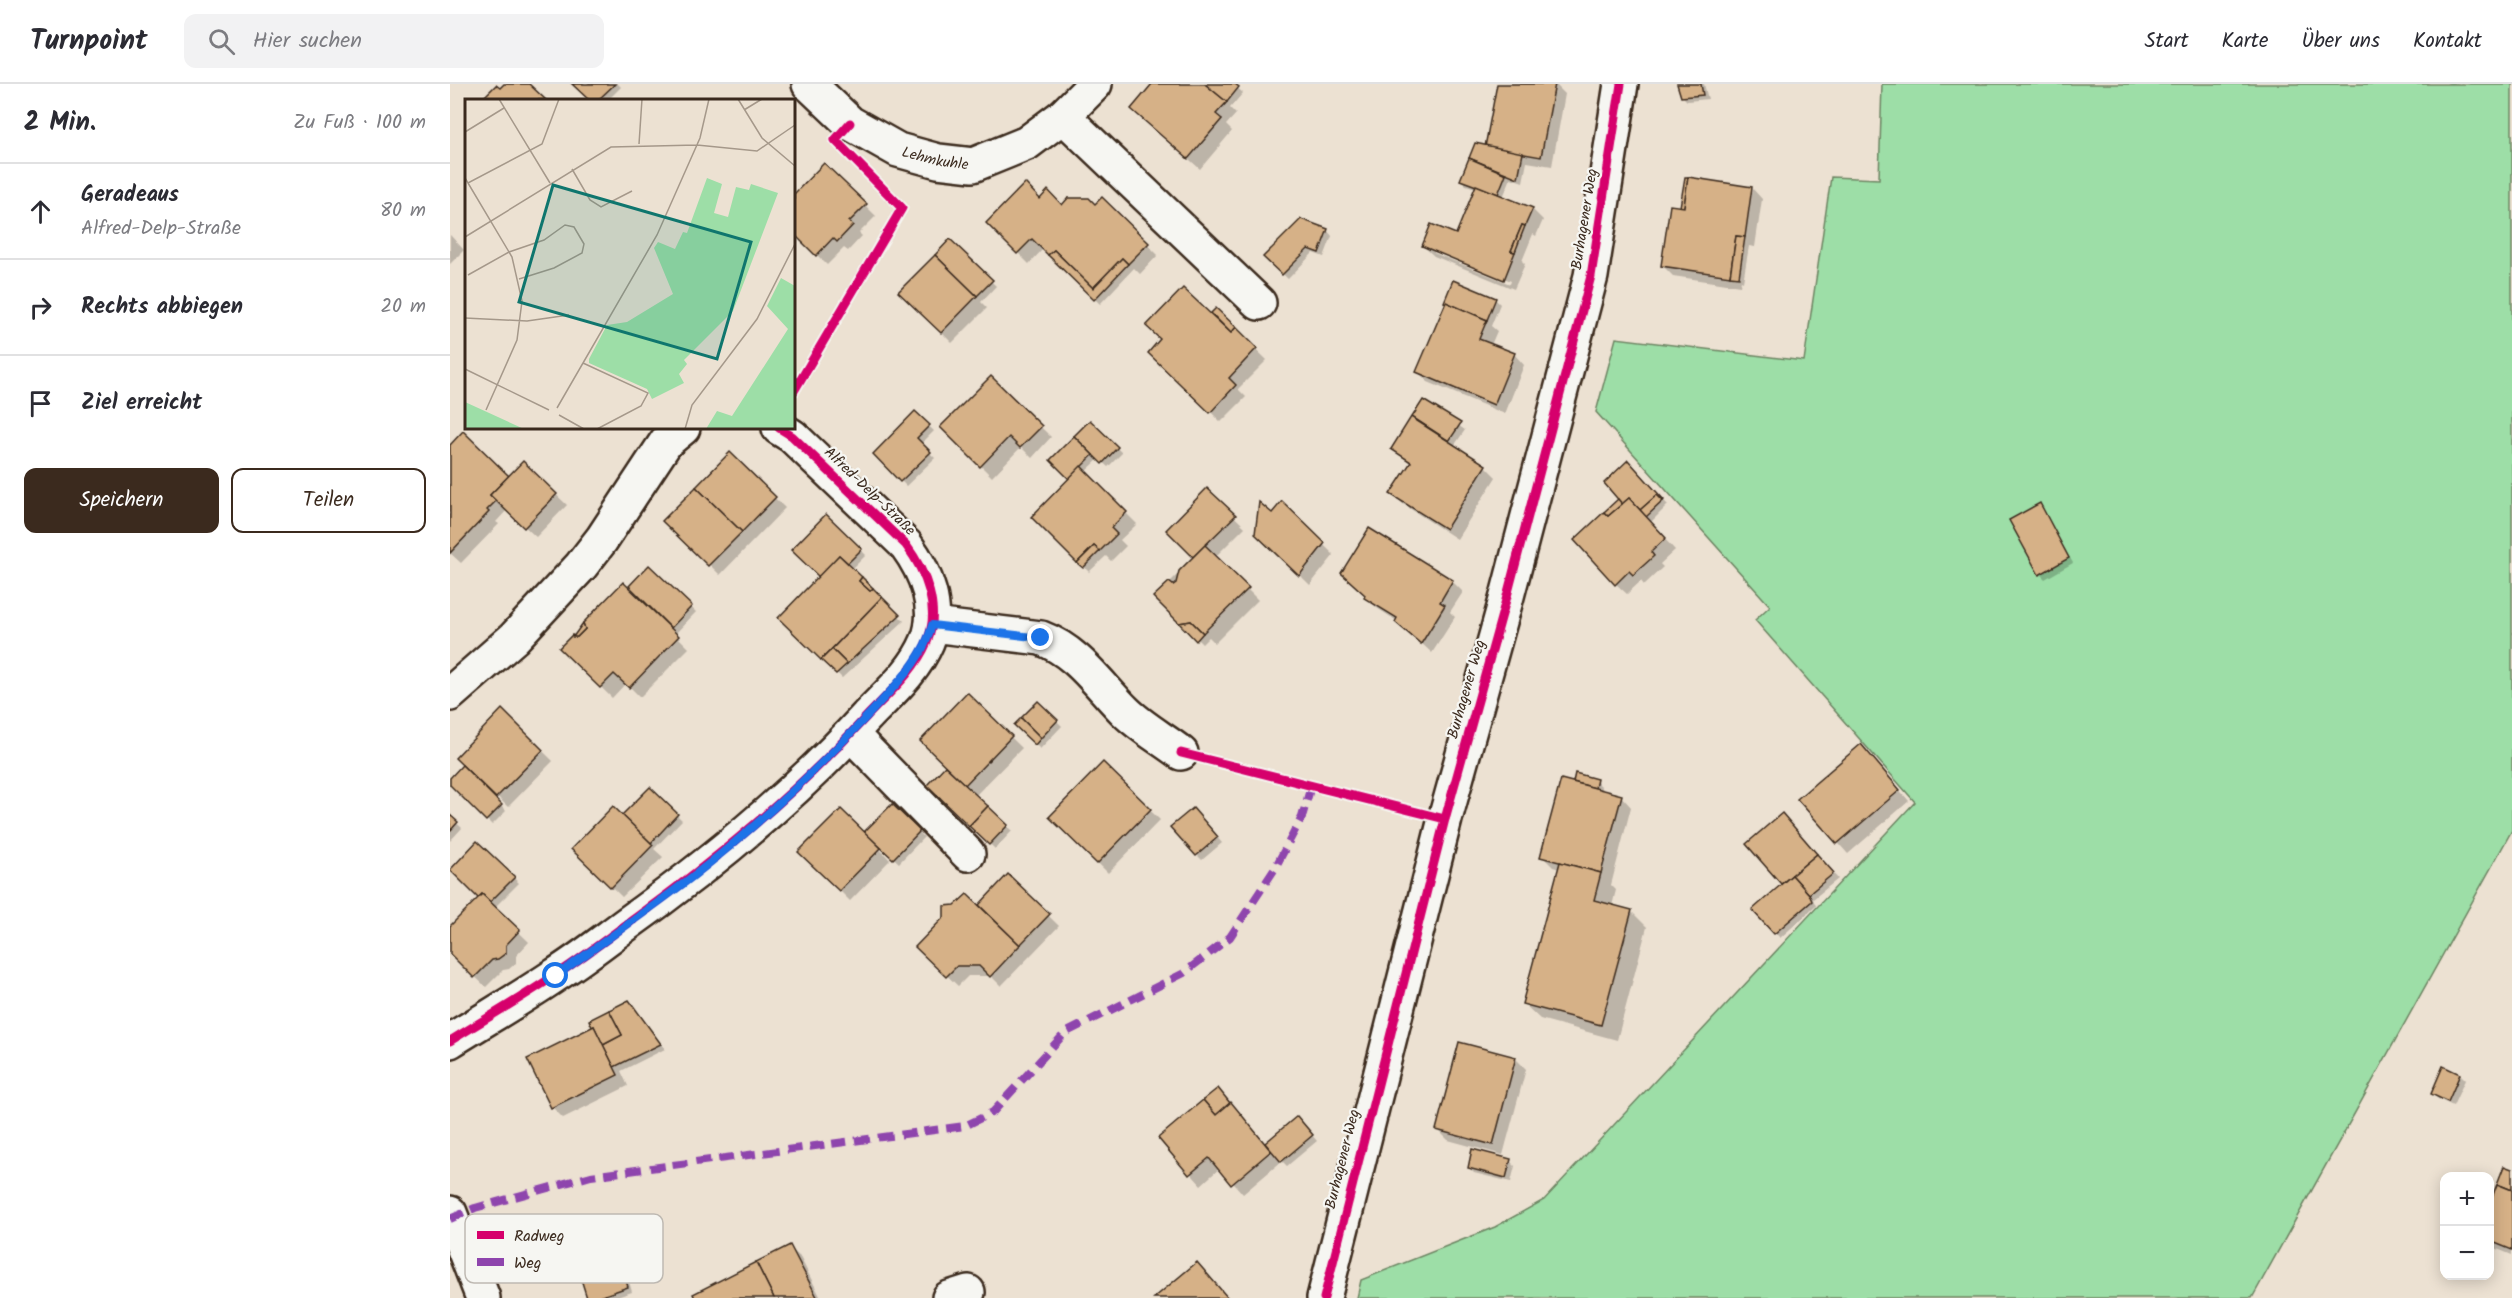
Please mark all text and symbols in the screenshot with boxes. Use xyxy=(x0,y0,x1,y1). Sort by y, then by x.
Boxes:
search box xyxy=(184,14,604,68)
text: Turnpoint xyxy=(30,19,148,64)
text: Hier suchen xyxy=(253,24,362,59)
icon: search xyxy=(205,25,238,58)
text: Start xyxy=(2144,25,2189,58)
text: Karte xyxy=(2222,25,2268,58)
text: Über uns xyxy=(2301,25,2380,58)
text: Kontakt xyxy=(2413,25,2482,58)
inset map xyxy=(465,99,795,429)
text: 2 Min. xyxy=(24,102,96,144)
text: Zu Fuß · 100 m xyxy=(293,107,426,139)
street label: Lehmkuhle xyxy=(899,141,970,177)
street label: Burhagener Weg xyxy=(1565,167,1605,271)
text: Geradeaus xyxy=(81,178,179,213)
icon: ahead xyxy=(24,195,57,228)
text: 80 m xyxy=(380,195,426,227)
text: Alfred-Delp-Straße xyxy=(81,213,241,245)
text: Rechts abbiegen xyxy=(81,290,243,325)
icon: right xyxy=(24,291,57,324)
text: 20 m xyxy=(380,291,426,323)
text: Ziel erreicht xyxy=(81,386,202,421)
icon: arrive xyxy=(24,387,57,420)
street label: Alfred-Delp-Straße xyxy=(818,441,921,542)
button: Speichern xyxy=(24,468,219,533)
button: Teilen xyxy=(231,468,426,533)
route end xyxy=(1027,624,1053,650)
street label: Burhagener Weg xyxy=(1441,637,1493,742)
route start xyxy=(542,962,568,988)
street label: Burhagener Weg xyxy=(1319,1107,1367,1212)
map controls xyxy=(2440,1172,2494,1280)
button: + xyxy=(2440,1172,2494,1226)
legend xyxy=(465,1214,663,1283)
text: Radweg xyxy=(514,1224,564,1249)
button: − xyxy=(2440,1226,2494,1280)
text: Weg xyxy=(514,1251,541,1276)

